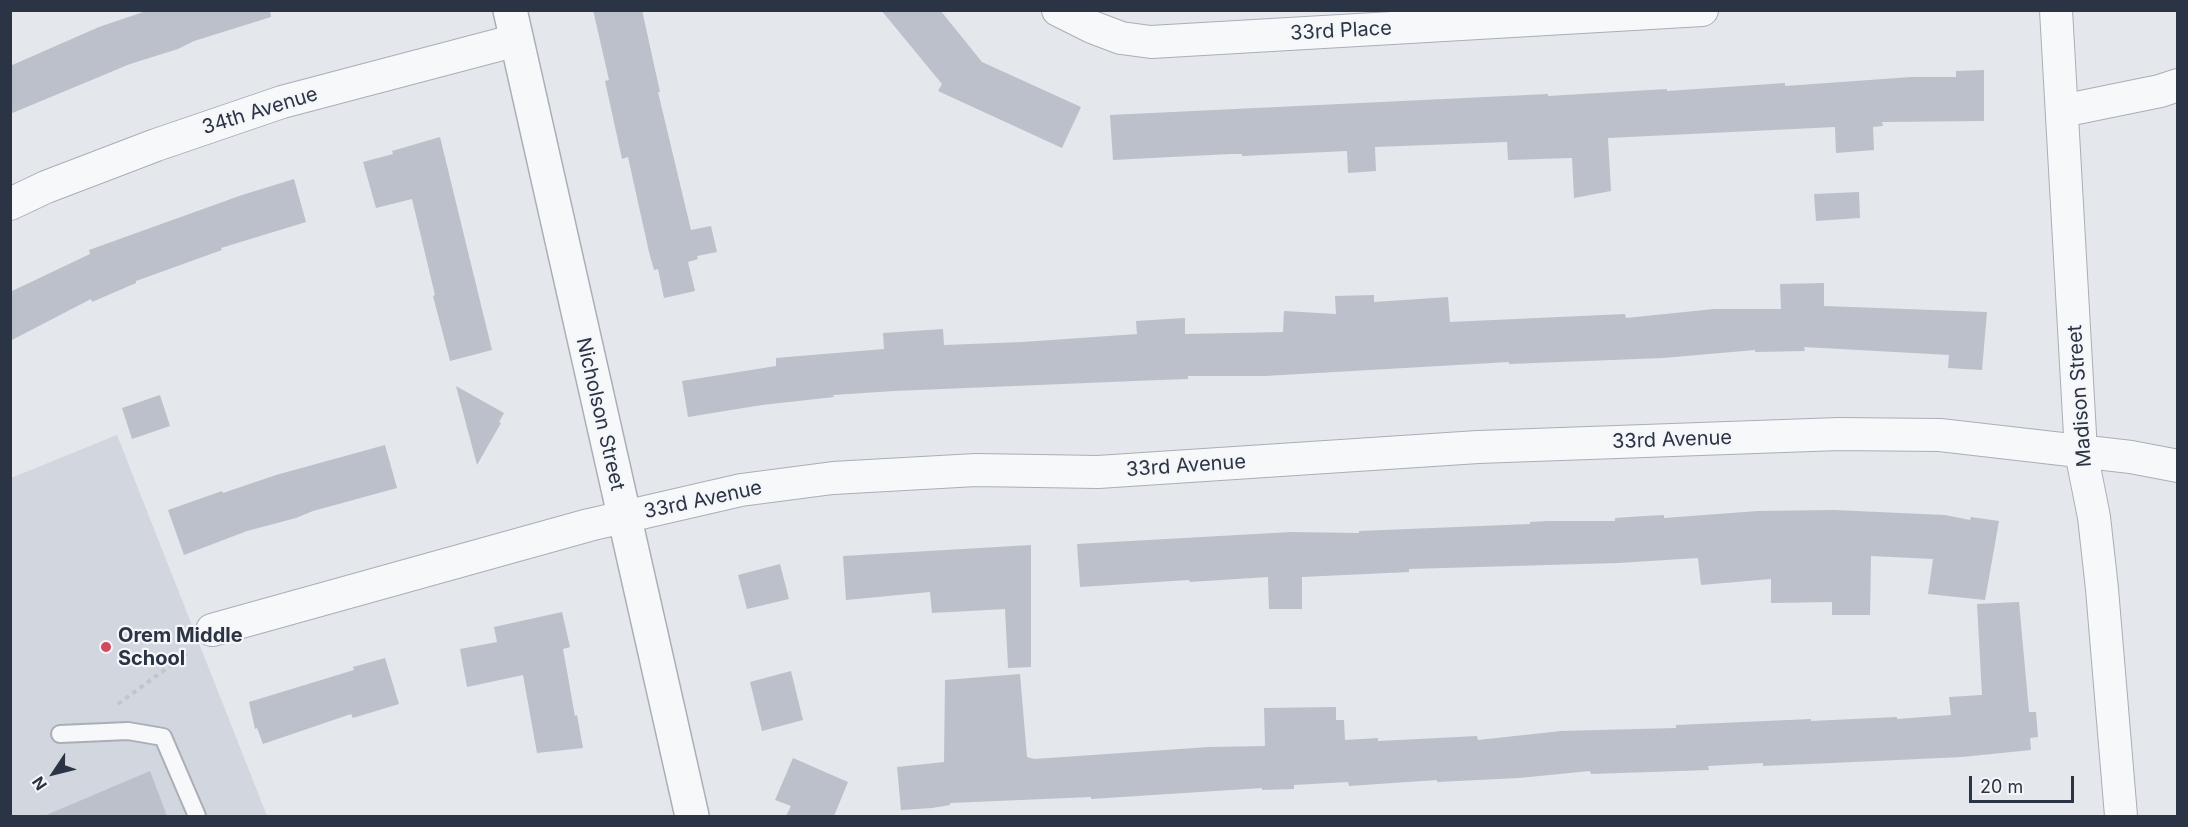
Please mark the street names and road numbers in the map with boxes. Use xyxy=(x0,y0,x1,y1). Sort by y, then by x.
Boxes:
street label: 33rd Place xyxy=(1290,16,1392,46)
street label: 34th Avenue xyxy=(199,82,321,140)
street label: Madison Street xyxy=(2063,324,2097,468)
street label: Nicholson Street xyxy=(571,335,629,493)
street label: 33rd Avenue xyxy=(1612,426,1732,454)
street label: 33rd Avenue xyxy=(1125,450,1247,482)
street label: 33rd Avenue xyxy=(642,476,764,524)

